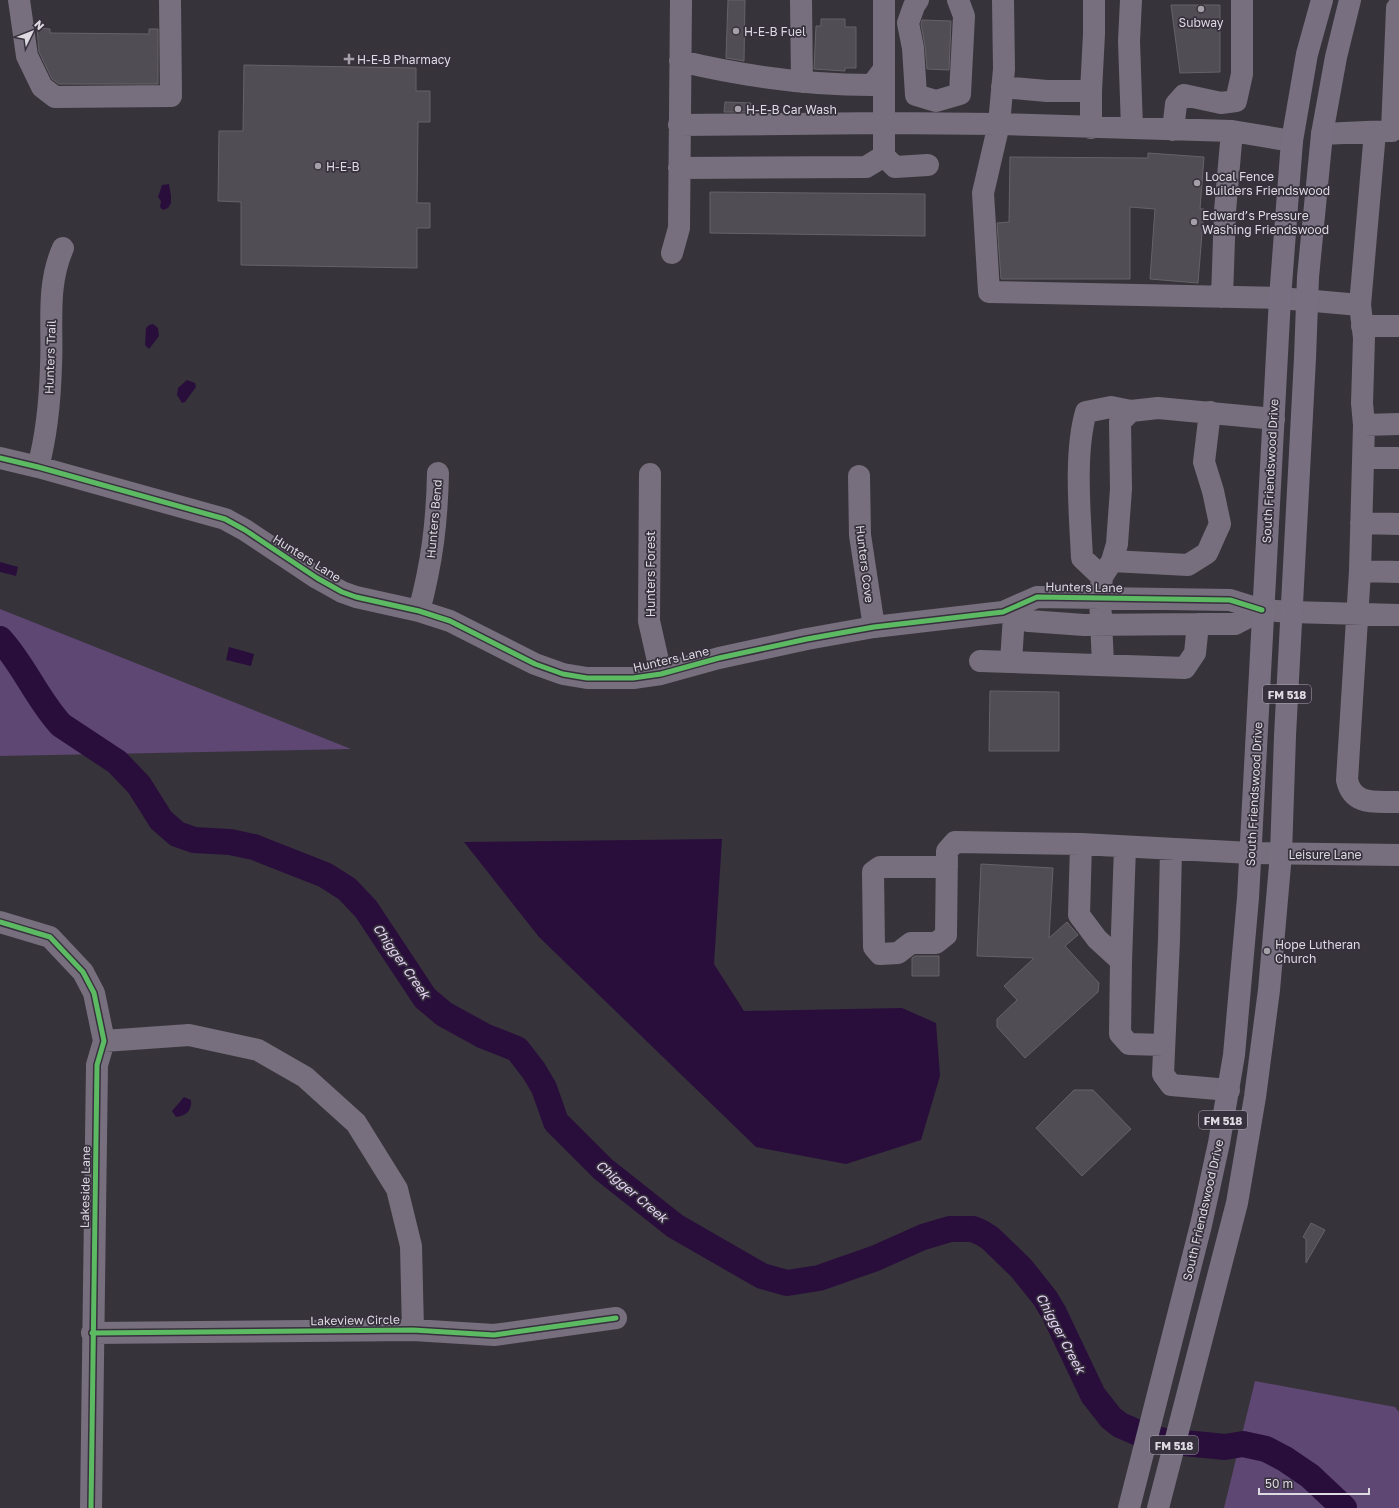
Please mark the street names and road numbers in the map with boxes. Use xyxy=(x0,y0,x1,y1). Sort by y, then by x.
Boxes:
street label: Hunters Trail xyxy=(41,320,59,394)
street label: South Friendswood Drive xyxy=(1259,398,1281,544)
street label: Hunters Bend xyxy=(423,479,445,559)
street label: Hunters Cove xyxy=(853,524,877,604)
street label: Hunters Lane xyxy=(270,531,344,585)
street label: Hunters Forest xyxy=(643,531,658,617)
street label: Hunters Lane xyxy=(1045,579,1123,595)
street label: Hunters Lane xyxy=(632,643,710,675)
road number: FM 518 xyxy=(1263,685,1311,703)
street label: South Friendswood Drive xyxy=(1243,721,1265,867)
street label: Leisure Lane xyxy=(1288,847,1362,862)
road number: FM 518 xyxy=(1199,1111,1247,1129)
street label: South Friendswood Drive xyxy=(1179,1138,1227,1282)
street label: Lakeside Lane xyxy=(77,1146,93,1228)
street label: Lakeview Circle xyxy=(310,1312,400,1328)
road number: FM 518 xyxy=(1150,1436,1198,1454)

